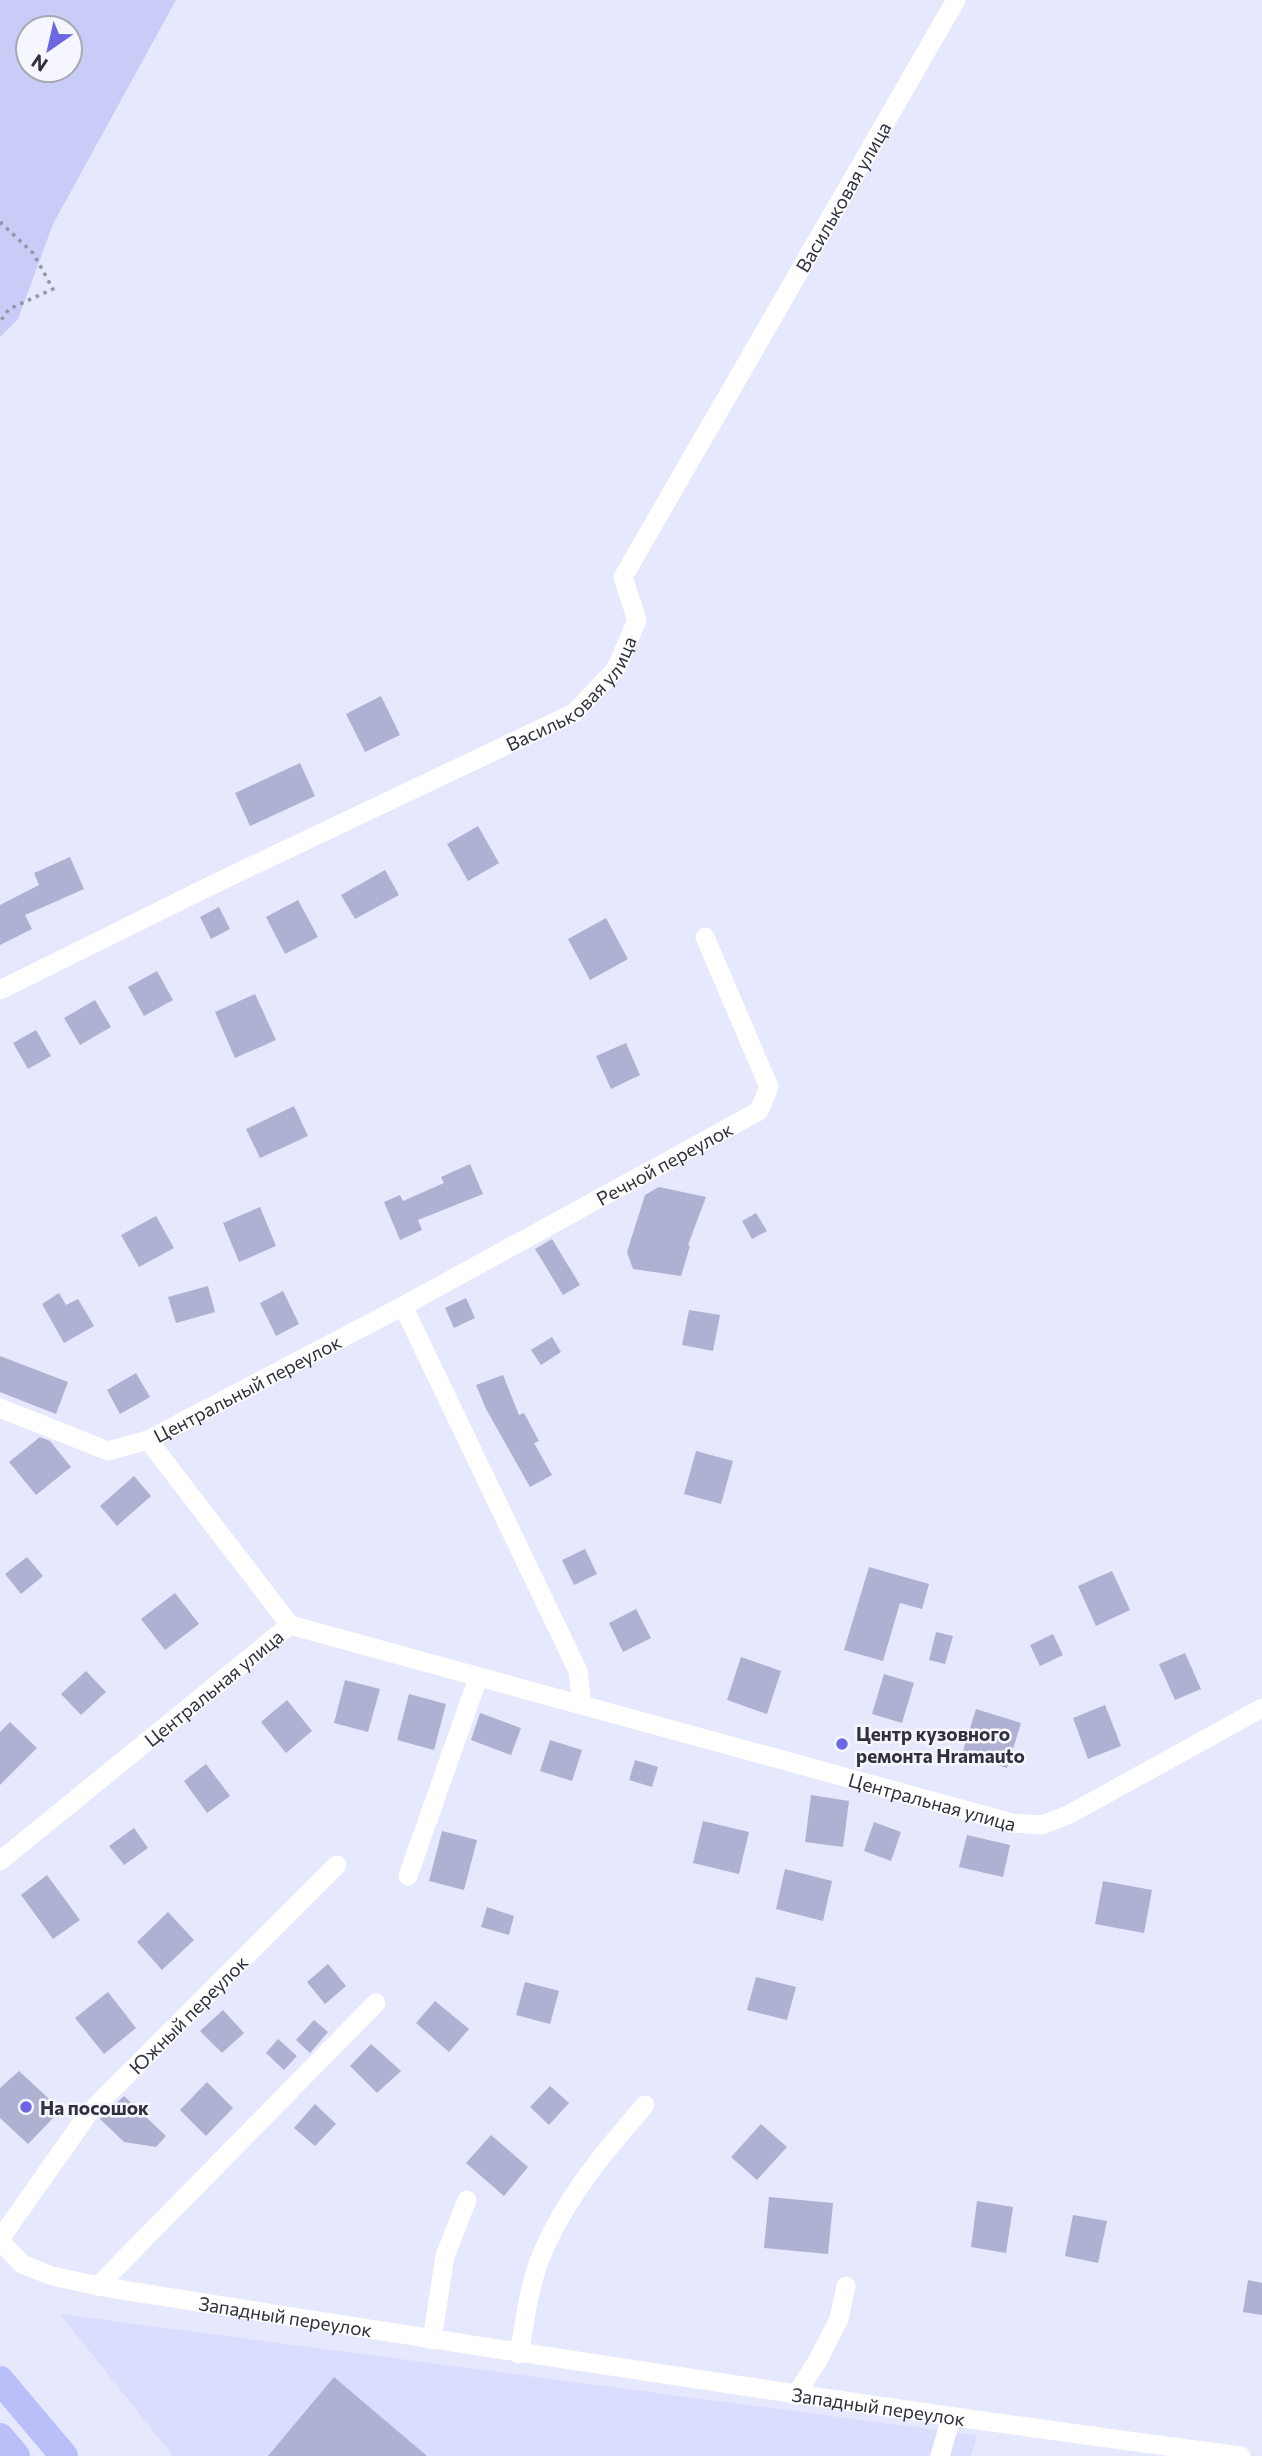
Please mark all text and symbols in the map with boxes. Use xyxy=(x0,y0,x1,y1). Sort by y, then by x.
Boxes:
north arrow xyxy=(14,14,84,84)
text: N xyxy=(27,50,52,77)
street label: Васильковая улица xyxy=(790,117,895,276)
street label: Васильковая улица xyxy=(502,633,640,755)
street label: Речной переулок xyxy=(592,1116,736,1210)
street label: Центральный переулок xyxy=(149,1329,345,1447)
street label: Центральная улица xyxy=(139,1624,287,1751)
place label: Центр кузовного ремонта Hramauto xyxy=(856,1722,1025,1767)
marker: Центр кузовного ремонта Hramauto xyxy=(834,1736,850,1752)
street label: Центральная улица xyxy=(846,1767,1019,1835)
street label: Южный переулок xyxy=(124,1950,252,2078)
place label: На посошок xyxy=(40,2096,149,2119)
marker: На посошок xyxy=(18,2099,34,2115)
street label: Западный переулок xyxy=(197,2291,374,2341)
street label: Западный переулок xyxy=(790,2382,967,2430)

